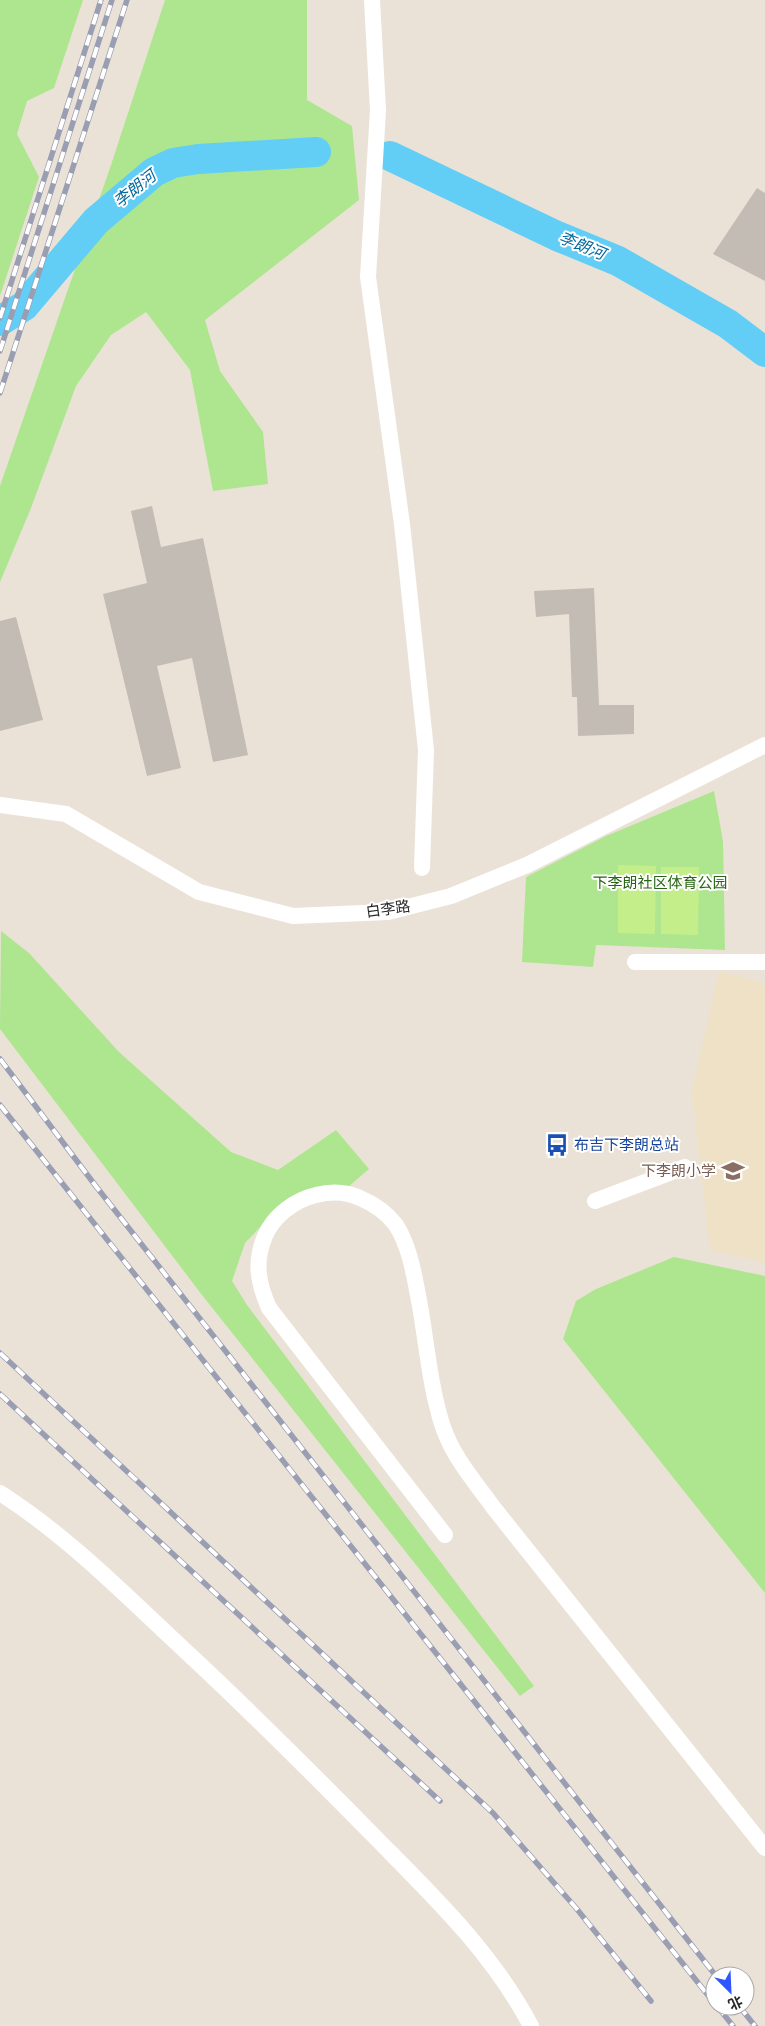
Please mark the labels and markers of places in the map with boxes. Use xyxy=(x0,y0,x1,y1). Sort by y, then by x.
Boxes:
bus stop icon: 布吉下李朗总站 xyxy=(544,1132,570,1158)
place label: 布吉下李朗总站 xyxy=(574,1135,679,1155)
school or university icon: 下李朗小学 xyxy=(720,1158,746,1184)
place label: 下李朗小学 xyxy=(641,1161,716,1181)

